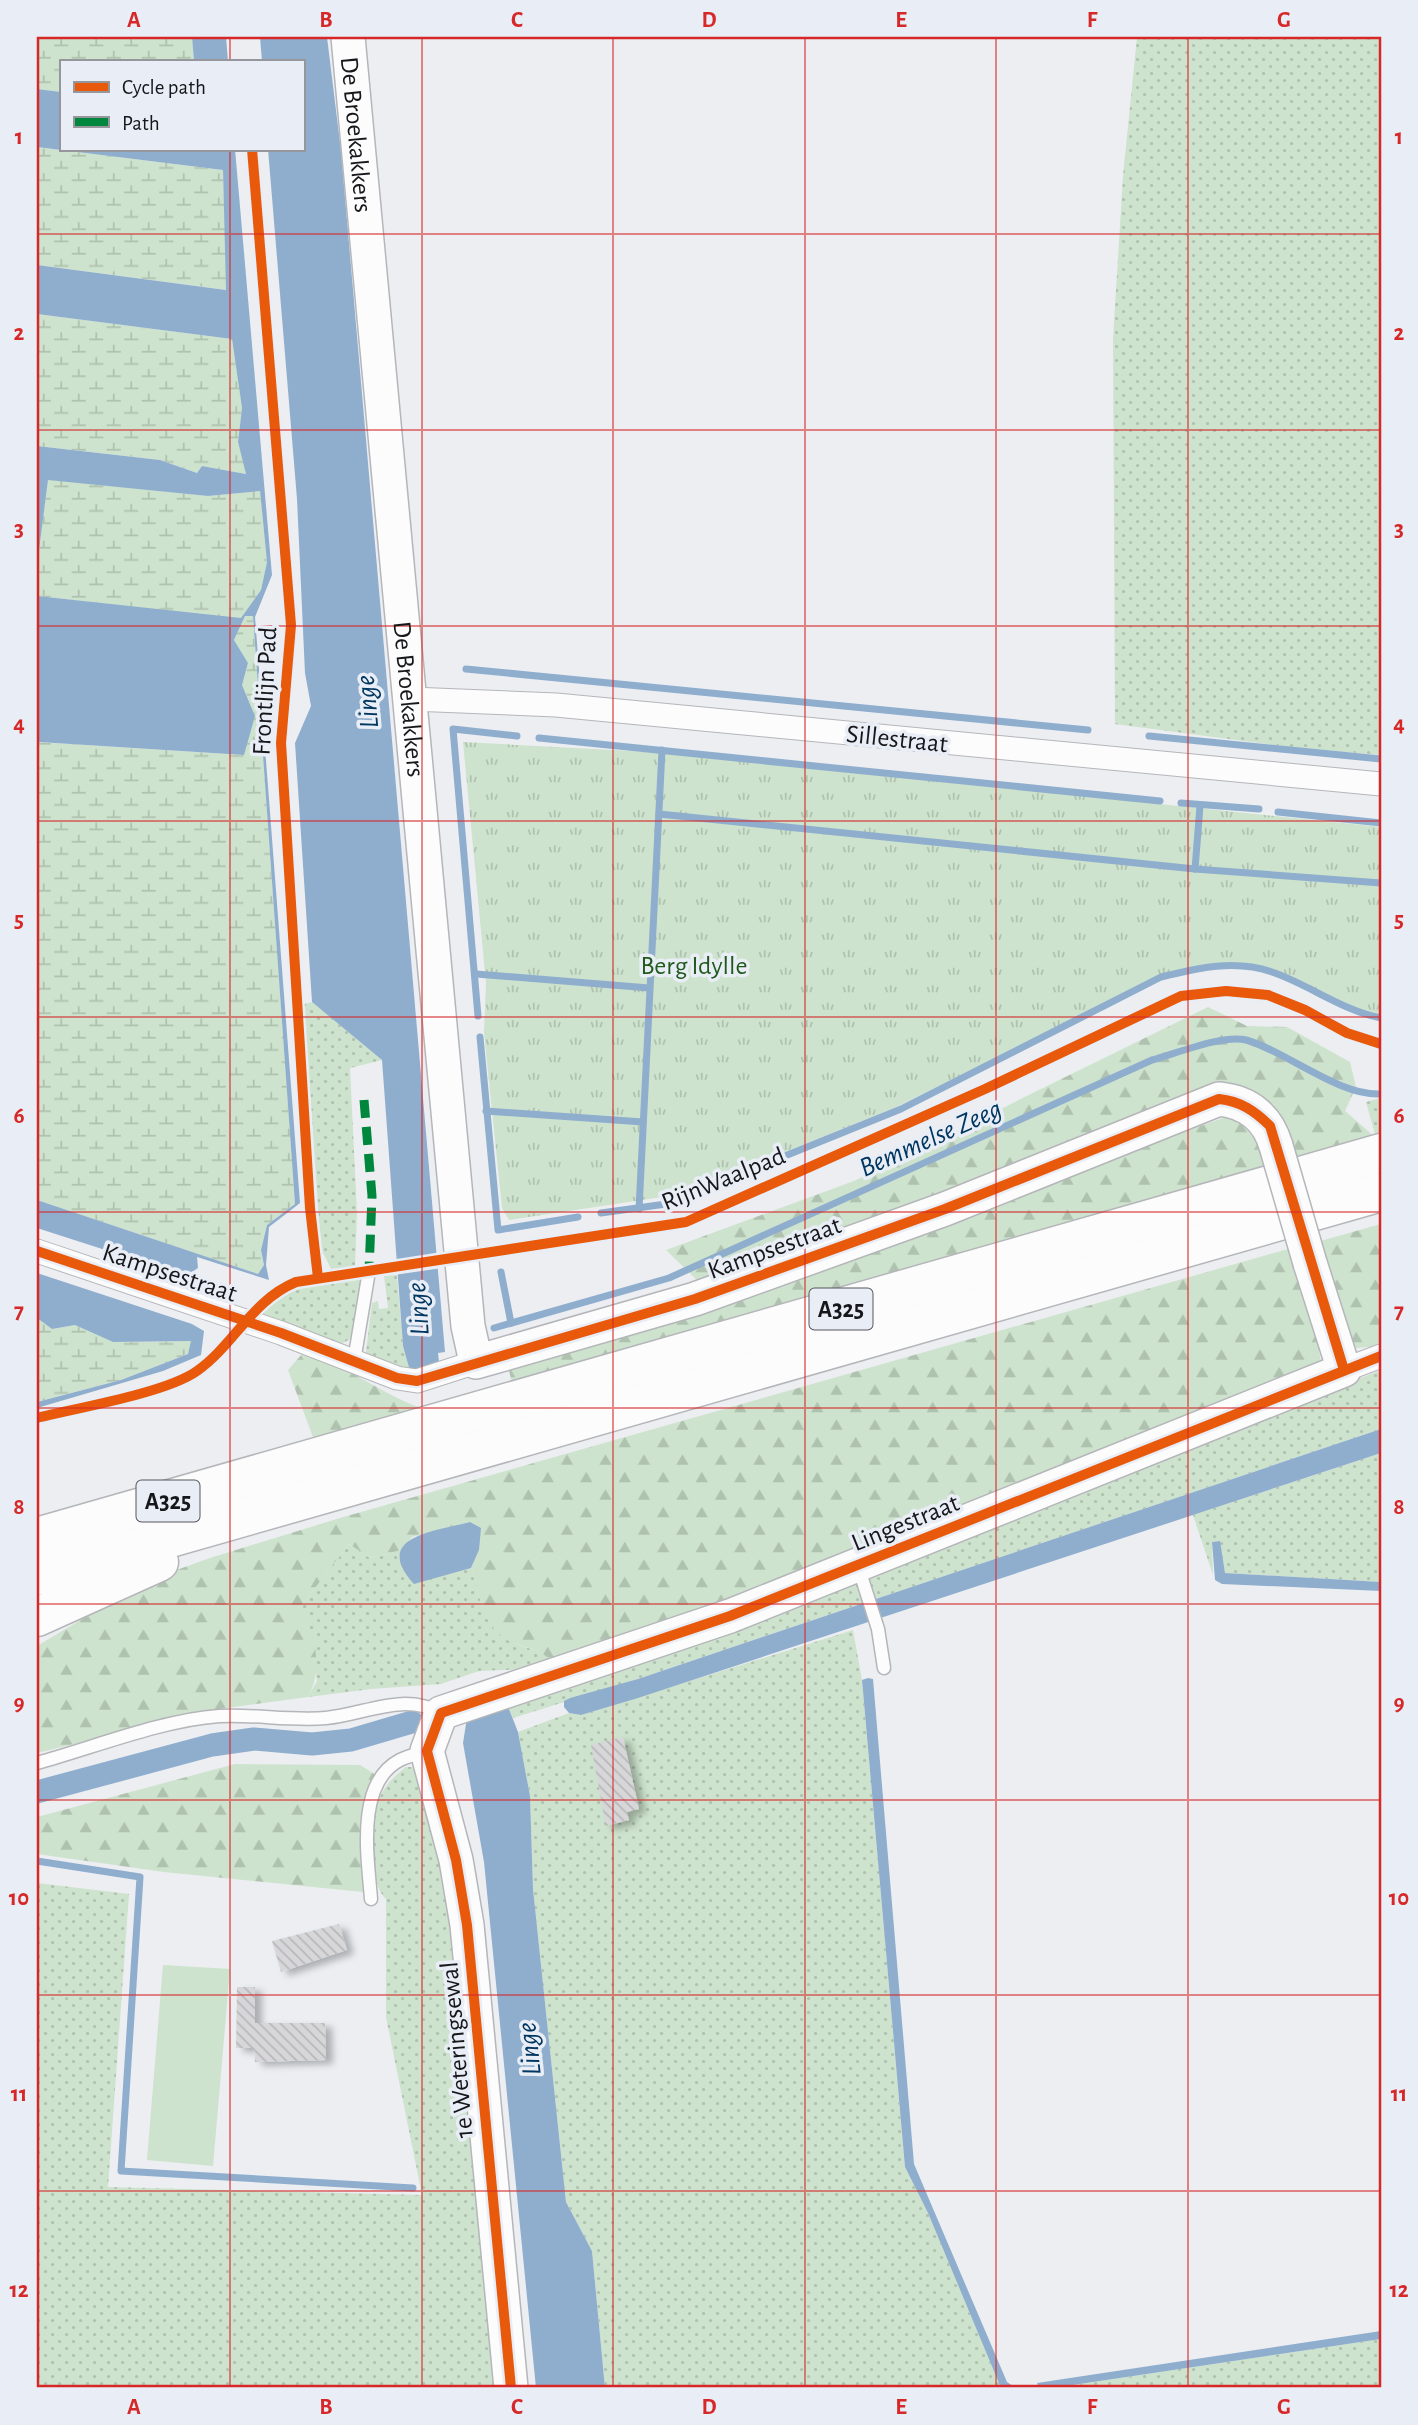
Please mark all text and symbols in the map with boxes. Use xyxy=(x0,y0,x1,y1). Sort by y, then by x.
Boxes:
text: A xyxy=(127,9,141,32)
text: B xyxy=(319,9,333,32)
text: C xyxy=(511,9,523,32)
text: D xyxy=(701,9,717,32)
text: E xyxy=(895,9,907,32)
text: F xyxy=(1087,9,1098,32)
text: G xyxy=(1277,9,1291,32)
street label: De Broekakkers xyxy=(336,55,376,214)
legend xyxy=(60,60,304,150)
text: Cycle path xyxy=(122,77,206,98)
text: Path xyxy=(122,113,160,134)
text: 1 xyxy=(15,126,23,149)
text: 1 xyxy=(1395,126,1403,149)
text: 2 xyxy=(14,322,25,345)
text: 2 xyxy=(1394,322,1405,345)
text: 3 xyxy=(14,518,24,541)
text: 3 xyxy=(1394,518,1404,541)
street label: De Broekakkers xyxy=(388,620,429,778)
street label: Frontlijn Pad xyxy=(249,626,281,756)
water label: Linge xyxy=(352,674,384,730)
text: 4 xyxy=(13,713,25,736)
text: 4 xyxy=(1393,713,1405,736)
street label: Sillestraat xyxy=(845,721,949,757)
text: 5 xyxy=(14,909,24,932)
text: 5 xyxy=(1394,909,1404,932)
park label: Berg Idylle xyxy=(641,953,747,979)
water label: Bemmelse Zeeg xyxy=(855,1095,1006,1183)
text: 6 xyxy=(13,1105,25,1128)
text: 6 xyxy=(1393,1105,1405,1128)
street label: RijnWaalpad xyxy=(658,1142,789,1215)
street label: Kampsestraat xyxy=(704,1212,844,1284)
street label: Kampsestraat xyxy=(99,1239,240,1307)
water label: Linge xyxy=(403,1281,435,1336)
road number: A325 xyxy=(810,1288,872,1330)
text: 7 xyxy=(14,1300,24,1323)
text: 7 xyxy=(1394,1300,1404,1323)
road number: A325 xyxy=(136,1480,200,1521)
street label: Lingestraat xyxy=(848,1490,963,1556)
text: 8 xyxy=(13,1496,25,1519)
text: 8 xyxy=(1393,1496,1405,1519)
text: 9 xyxy=(13,1692,25,1715)
text: 9 xyxy=(1393,1692,1405,1715)
text: 10 xyxy=(9,1887,29,1910)
text: 10 xyxy=(1389,1887,1409,1910)
street label: 1e Weteringsewal xyxy=(436,1961,478,2139)
water label: Linge xyxy=(513,2021,547,2077)
text: 11 xyxy=(11,2083,27,2106)
text: 11 xyxy=(1391,2083,1407,2106)
text: 12 xyxy=(9,2279,29,2302)
text: 12 xyxy=(1389,2279,1409,2302)
text: A xyxy=(127,2396,141,2419)
text: B xyxy=(319,2396,333,2419)
text: C xyxy=(511,2396,523,2419)
text: D xyxy=(701,2396,717,2419)
text: E xyxy=(895,2396,907,2419)
text: F xyxy=(1087,2396,1098,2419)
text: G xyxy=(1277,2396,1291,2419)

